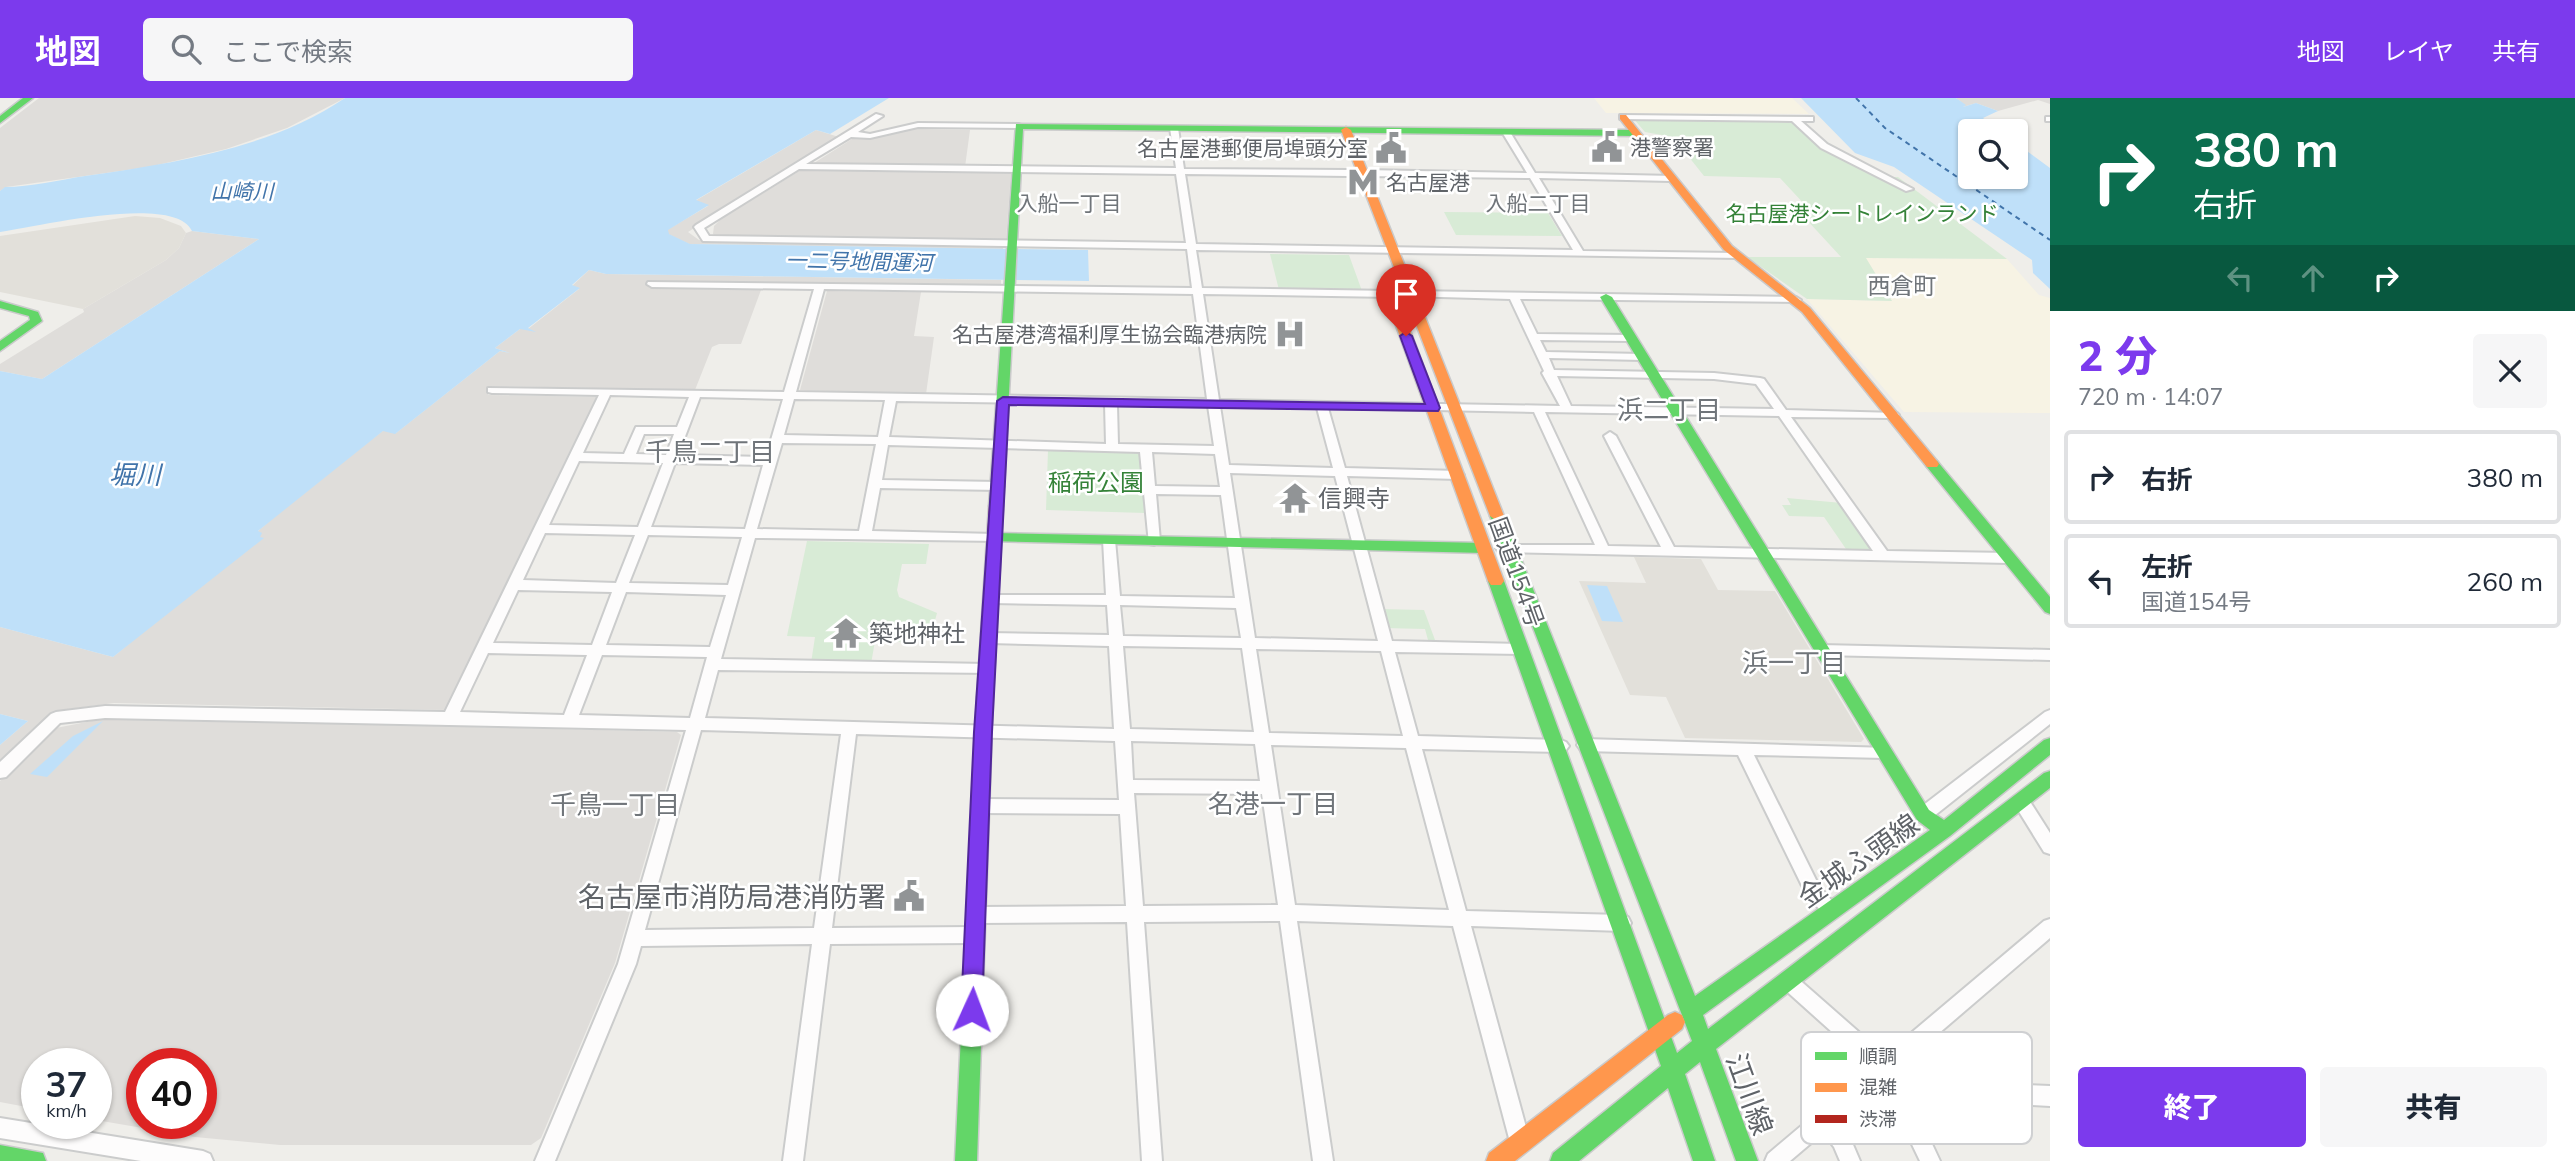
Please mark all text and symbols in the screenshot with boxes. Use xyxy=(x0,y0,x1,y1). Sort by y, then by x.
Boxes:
search box xyxy=(143,18,633,81)
text: 地図 xyxy=(35,30,101,71)
icon: search xyxy=(167,30,205,68)
text: ここで検索 xyxy=(223,35,353,68)
text: 地図 xyxy=(2297,36,2345,66)
text: レイヤ xyxy=(2383,36,2454,66)
text: 共有 xyxy=(2492,36,2540,66)
text: 380 m xyxy=(2193,118,2339,179)
map controls xyxy=(1958,119,2028,189)
button: search xyxy=(1958,119,2028,189)
icon: right xyxy=(2078,126,2169,217)
public building icon: 港警察署 xyxy=(1590,130,1624,164)
public building icon: 名古屋港郵便局埠頭分室 xyxy=(1374,131,1408,165)
place label: 港警察署 xyxy=(1630,134,1714,160)
place label: 名古屋港郵便局埠頭分室 xyxy=(1137,135,1368,161)
metro station icon: 名古屋港 xyxy=(1346,165,1380,199)
place label: 名古屋港 xyxy=(1386,169,1470,195)
water label: 山崎川 xyxy=(211,178,275,204)
text: 右折 xyxy=(2193,184,2257,224)
district label: 入船一丁目 xyxy=(1017,190,1122,216)
district label: 入船二丁目 xyxy=(1486,190,1591,216)
park label: 名古屋港シートレインランド xyxy=(1726,200,1999,226)
water label: 一二号地間運河 xyxy=(785,247,937,275)
icon: left xyxy=(2221,259,2259,297)
icon: ahead xyxy=(2294,259,2332,297)
icon: right xyxy=(2367,259,2405,297)
pin xyxy=(1376,264,1436,336)
district label: 西倉町 xyxy=(1868,271,1937,300)
icon: arrive xyxy=(1387,275,1425,313)
hospital icon: 名古屋港湾福利厚生協会臨港病院 xyxy=(1273,317,1307,351)
place label: 名古屋港湾福利厚生協会臨港病院 xyxy=(952,321,1267,347)
text: 2 分 xyxy=(2078,329,2157,382)
button: close xyxy=(2473,334,2547,408)
text: 720 m · 14:07 xyxy=(2078,382,2223,411)
district label: 浜二丁目 xyxy=(1617,393,1721,426)
district label: 千鳥二丁目 xyxy=(645,435,775,468)
water label: 堀川 xyxy=(109,458,164,491)
icon: right xyxy=(2082,458,2120,496)
text: 380 m xyxy=(2467,461,2543,494)
text: 右折 xyxy=(2141,463,2193,496)
park label: 稲荷公園 xyxy=(1048,467,1144,497)
temple icon: 信興寺 xyxy=(1278,481,1312,515)
place label: 信興寺 xyxy=(1318,483,1390,513)
street label: 国道154号 xyxy=(1483,513,1551,631)
text: 左折 xyxy=(2141,550,2193,583)
icon: left xyxy=(2082,562,2120,600)
text: 260 m xyxy=(2467,565,2543,598)
text: 国道154号 xyxy=(2141,587,2251,616)
temple icon: 築地神社 xyxy=(829,616,863,650)
place label: 築地神社 xyxy=(869,618,965,648)
district label: 浜一丁目 xyxy=(1742,646,1846,679)
district label: 名港一丁目 xyxy=(1208,787,1338,820)
district label: 千鳥一丁目 xyxy=(550,788,680,821)
street label: 金城ふ頭線 xyxy=(1791,806,1925,914)
place label: 名古屋市消防局港消防署 xyxy=(578,879,886,914)
public building icon: 名古屋市消防局港消防署 xyxy=(892,879,926,913)
position arrow xyxy=(935,973,1009,1047)
legend xyxy=(1801,1032,2032,1144)
text: 順調 xyxy=(1859,1044,1897,1068)
speed limit sign: 40 xyxy=(126,1048,217,1139)
street label: 江川線 xyxy=(1719,1049,1781,1139)
text: 37 xyxy=(45,1062,88,1106)
button: 終了 xyxy=(2078,1067,2306,1147)
button: 共有 xyxy=(2320,1067,2547,1147)
text: 混雑 xyxy=(1859,1075,1897,1099)
text: km/h xyxy=(46,1099,87,1122)
text: 渋滞 xyxy=(1859,1107,1897,1131)

